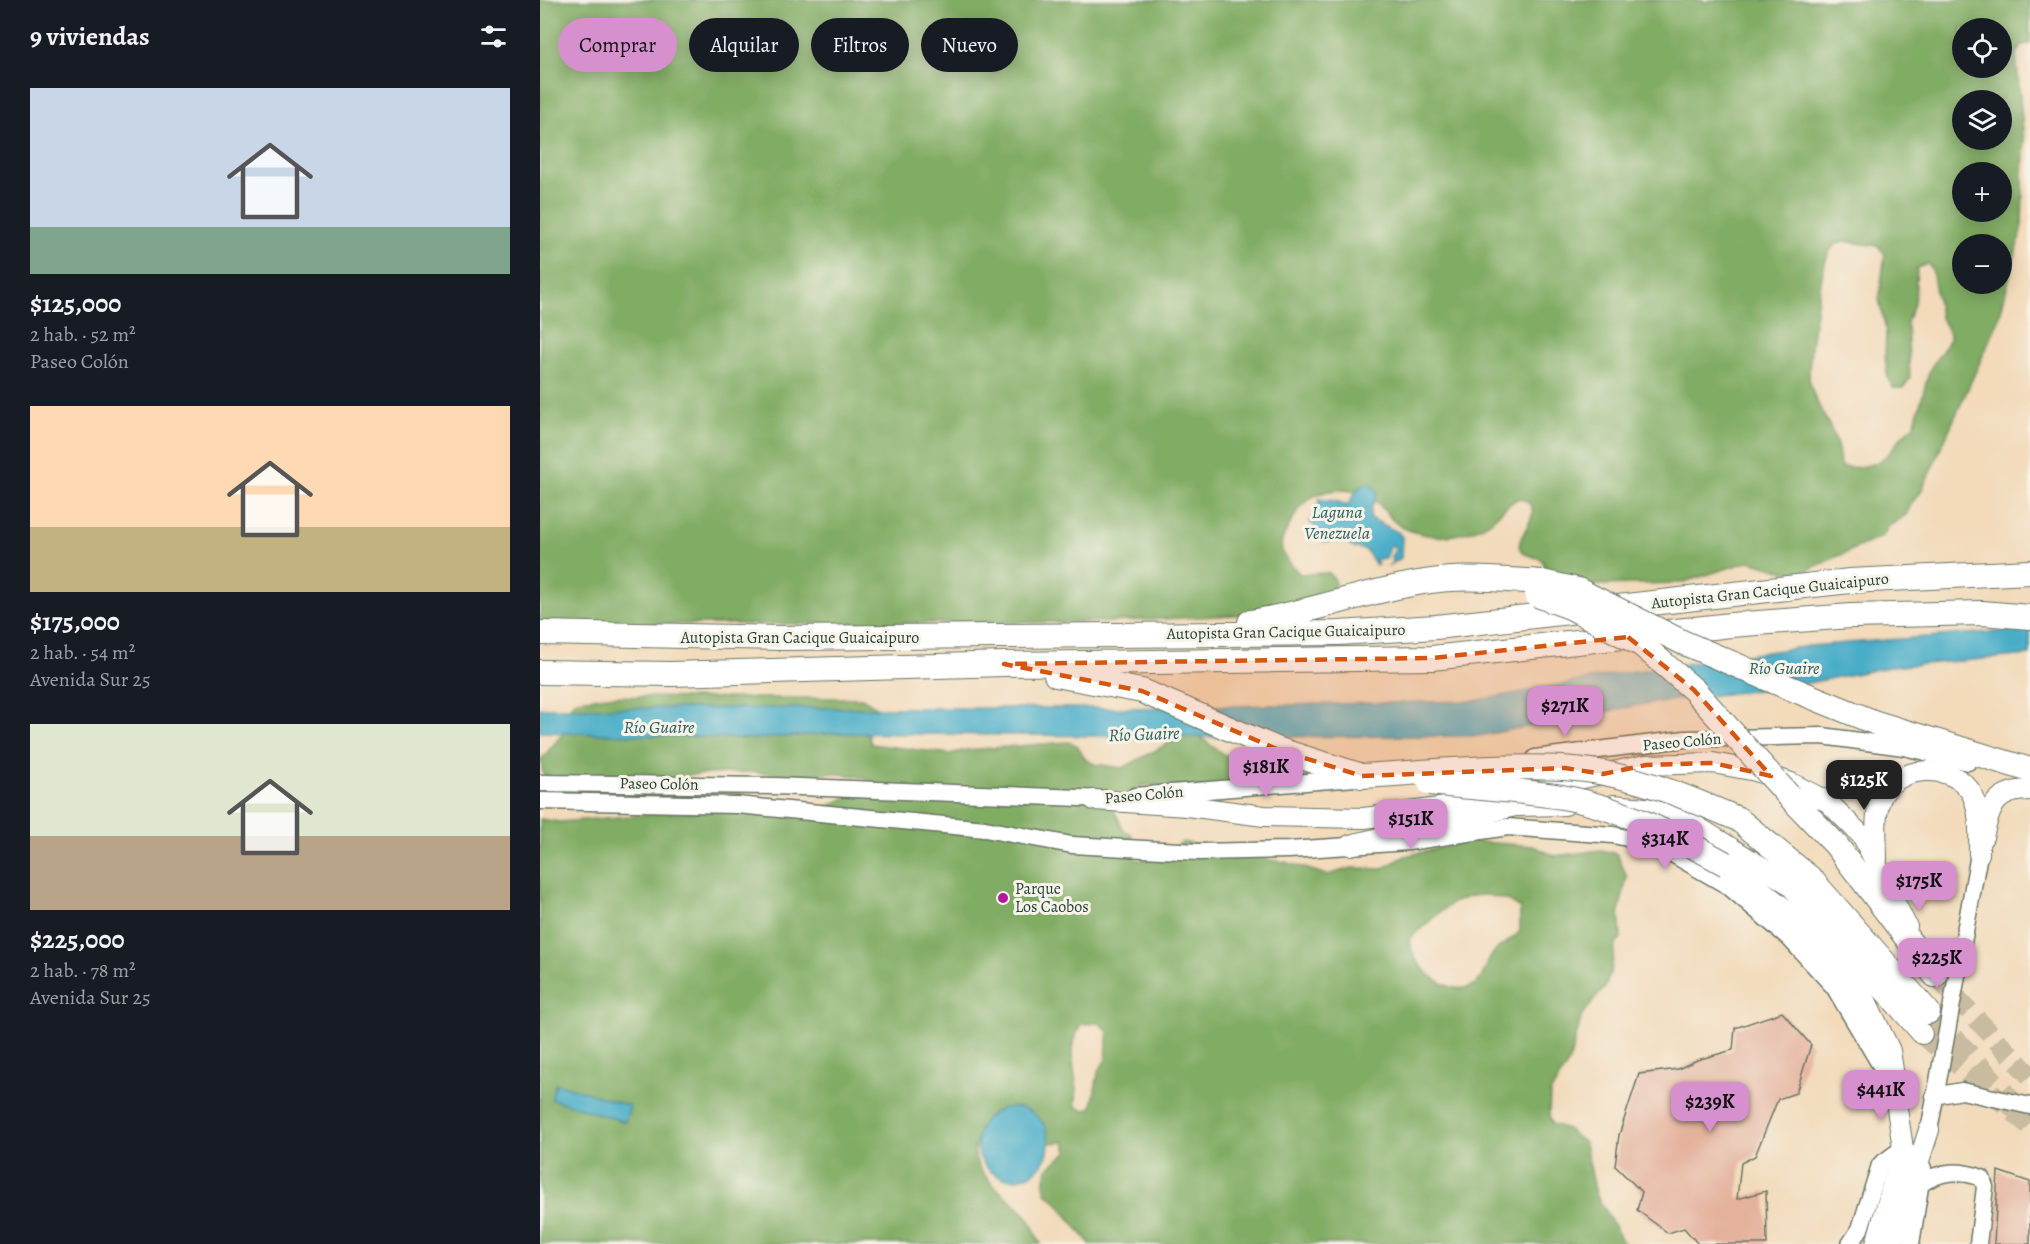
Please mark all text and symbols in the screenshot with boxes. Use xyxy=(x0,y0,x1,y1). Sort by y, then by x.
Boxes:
chip: Comprar xyxy=(558,18,677,72)
chip: Alquilar xyxy=(689,18,799,72)
chip: Filtros xyxy=(811,18,909,72)
chip: Nuevo xyxy=(921,18,1018,72)
map controls xyxy=(1952,18,2012,294)
button: locate xyxy=(1952,18,2012,78)
text: 9 viviendas xyxy=(30,19,150,54)
icon: filters xyxy=(477,20,510,53)
button: layers xyxy=(1952,90,2012,150)
icon: home xyxy=(216,127,324,235)
button: + xyxy=(1952,162,2012,222)
button: − xyxy=(1952,234,2012,294)
text: $125,000 xyxy=(30,286,121,321)
text: 2 hab. · 52 m² xyxy=(30,321,136,348)
text: Paseo Colón xyxy=(30,348,129,375)
icon: home xyxy=(216,445,324,553)
water label: Laguna Venezuela xyxy=(1304,500,1370,545)
street label: Autopista Gran Cacique Guaicaipuro xyxy=(1649,568,1890,615)
text: $175,000 xyxy=(30,604,120,639)
street label: Autopista Gran Cacique Guaicaipuro xyxy=(1166,619,1405,645)
street label: Autopista Gran Cacique Guaicaipuro xyxy=(680,627,919,649)
text: 2 hab. · 54 m² xyxy=(30,639,135,666)
water label: Río Guaire xyxy=(1749,656,1820,680)
text: Avenida Sur 25 xyxy=(30,666,151,693)
pin: $271K xyxy=(1523,686,1607,737)
text: $271K xyxy=(1541,692,1589,719)
water label: Río Guaire xyxy=(624,715,695,739)
water label: Río Guaire xyxy=(1108,721,1180,747)
street label: Paseo Colón xyxy=(1642,728,1723,756)
pin: $181K xyxy=(1224,747,1308,798)
text: $181K xyxy=(1243,753,1289,780)
pin: $125K xyxy=(1822,760,1906,811)
icon: home xyxy=(216,763,324,871)
text: $125K xyxy=(1840,766,1888,793)
street label: Paseo Colón xyxy=(619,772,699,796)
street label: Paseo Colón xyxy=(1104,781,1185,809)
pin: $151K xyxy=(1369,799,1453,850)
text: $151K xyxy=(1388,805,1434,832)
pin: $314K xyxy=(1623,819,1707,870)
text: $314K xyxy=(1641,825,1689,852)
pin: $175K xyxy=(1877,861,1961,912)
text: $175K xyxy=(1896,867,1942,894)
place label: Parque Los Caobos xyxy=(1015,878,1089,918)
marker: Parque Los Caobos xyxy=(996,891,1010,905)
text: $225,000 xyxy=(30,922,125,957)
pin: $225K xyxy=(1895,938,1979,989)
text: $225K xyxy=(1912,944,1962,971)
text: 2 hab. · 78 m² xyxy=(30,957,136,984)
text: Avenida Sur 25 xyxy=(30,984,151,1011)
pin: $441K xyxy=(1839,1070,1923,1121)
text: $441K xyxy=(1857,1076,1905,1103)
pin: $239K xyxy=(1668,1082,1752,1133)
text: $239K xyxy=(1685,1088,1735,1115)

